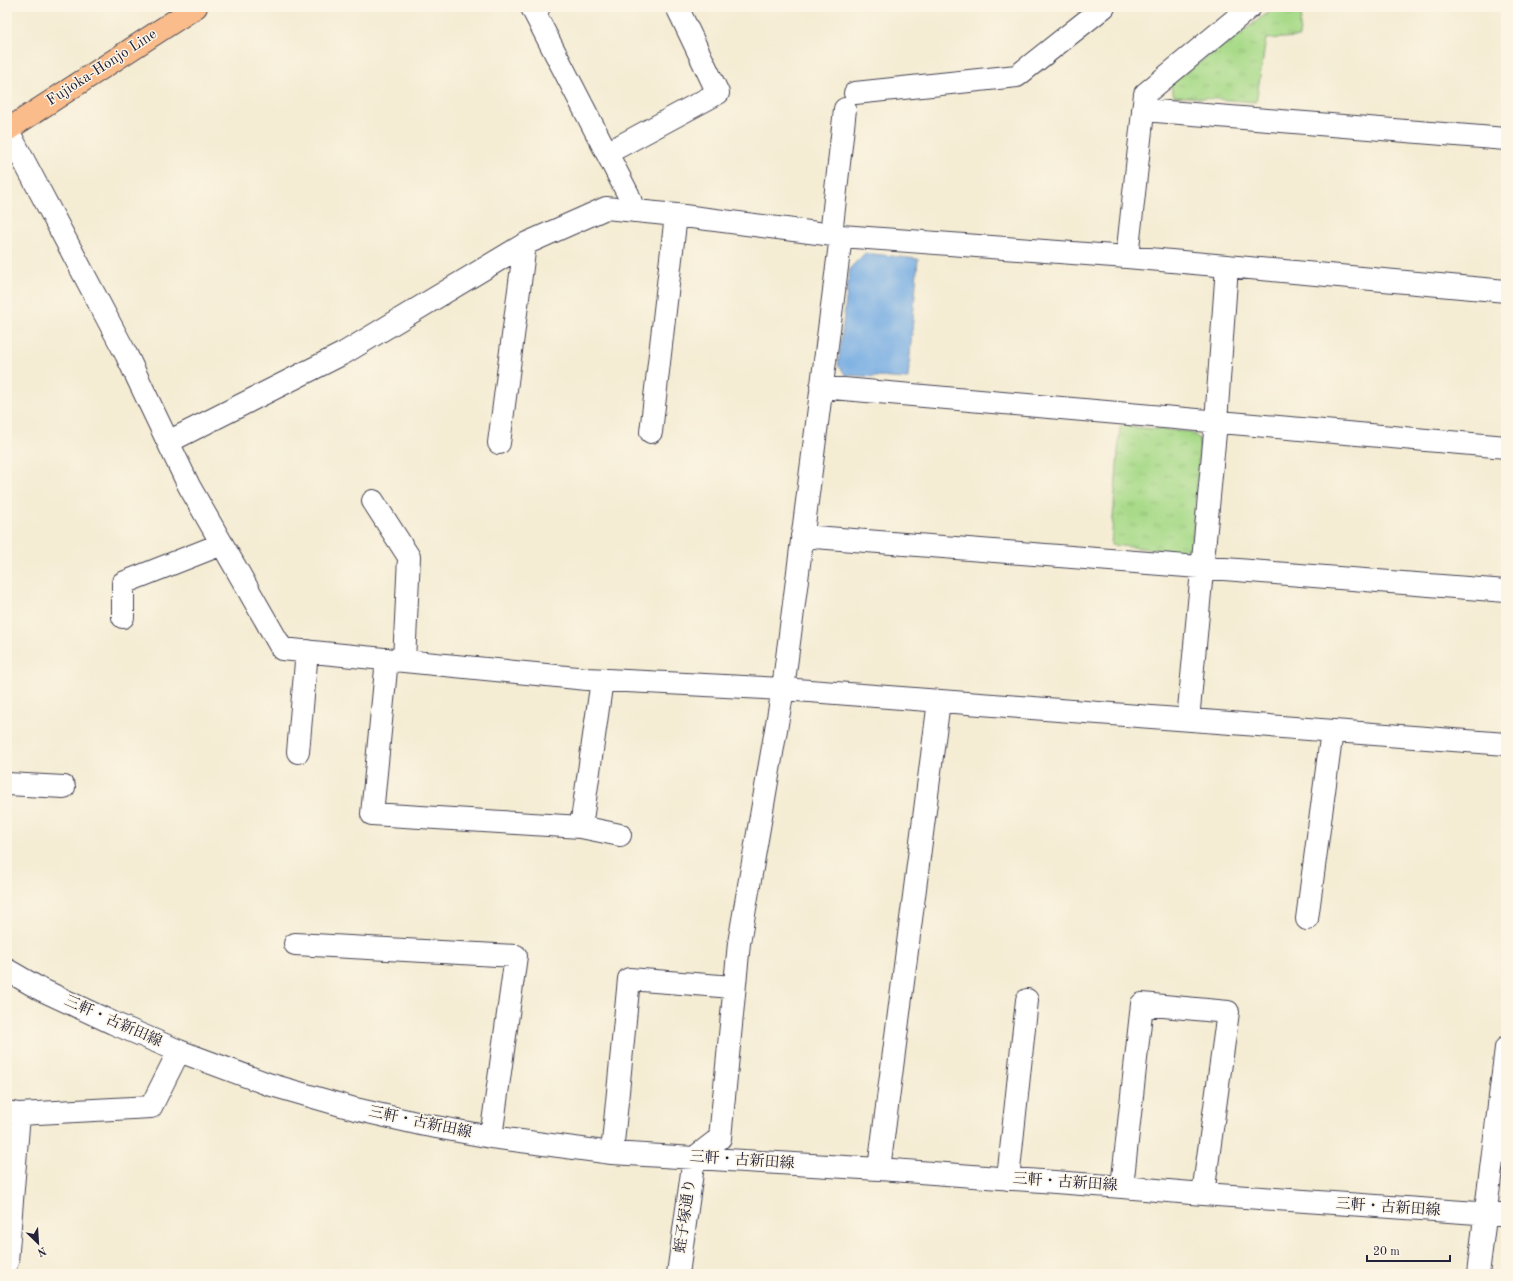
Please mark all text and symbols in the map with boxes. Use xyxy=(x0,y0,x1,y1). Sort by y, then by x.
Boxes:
street label: Fujioka-Honjo Line xyxy=(44,27,160,109)
street label: 三軒・古新田線 xyxy=(62,992,165,1050)
street label: 三軒・古新田線 xyxy=(367,1103,473,1141)
street label: 三軒・古新田線 xyxy=(689,1148,795,1172)
street label: 三軒・古新田線 xyxy=(1012,1170,1118,1194)
street label: 蛭子塚通り xyxy=(671,1178,699,1254)
street label: 三軒・古新田線 xyxy=(1335,1195,1441,1219)
north arrow xyxy=(18,1223,58,1263)
scale bar xyxy=(1367,1237,1450,1263)
text: N xyxy=(35,1244,48,1258)
text: 20 m xyxy=(1373,1246,1400,1258)

